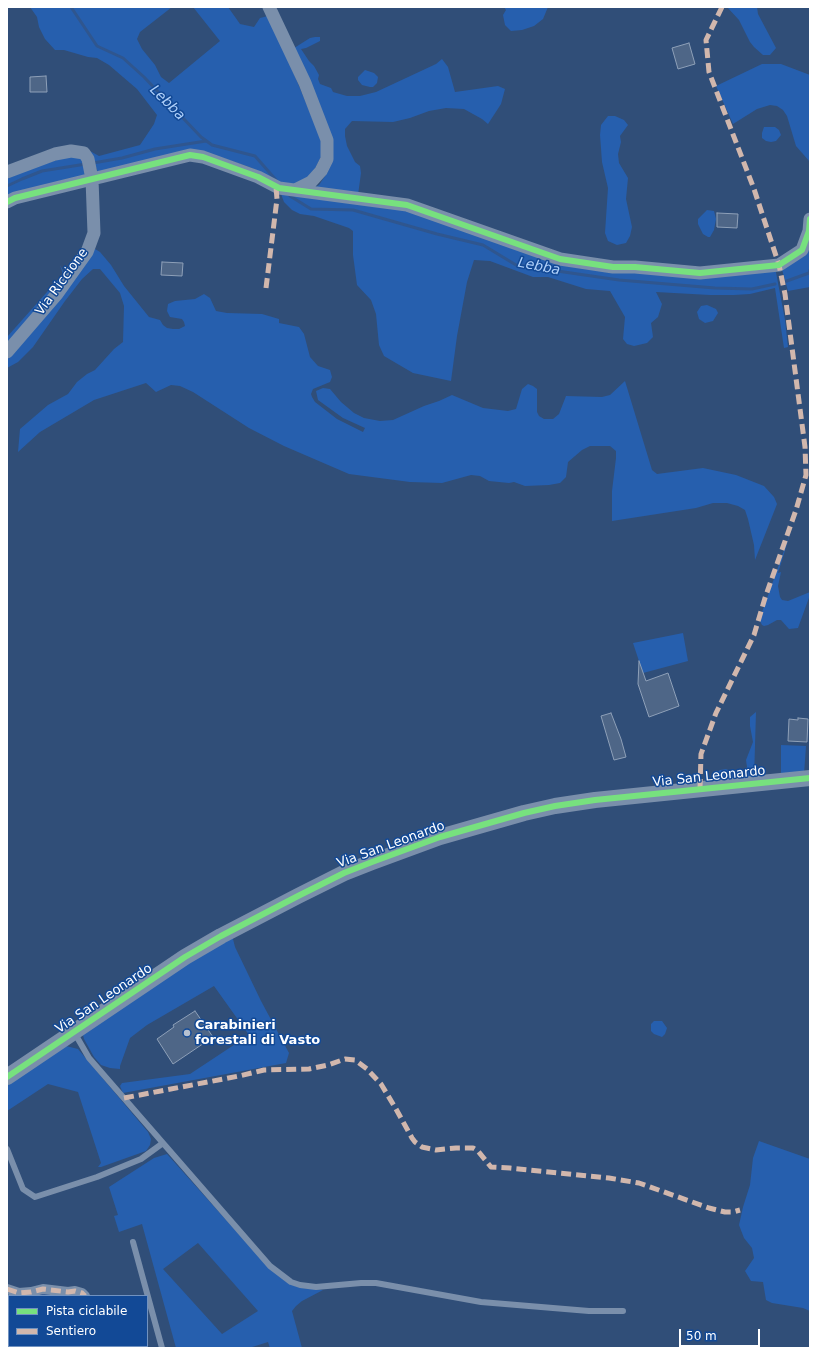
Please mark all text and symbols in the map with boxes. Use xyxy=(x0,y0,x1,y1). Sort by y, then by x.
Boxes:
water label: Lebba xyxy=(146,82,188,124)
street label: Via Riccione xyxy=(32,245,92,319)
water label: Lebba xyxy=(516,255,562,279)
street label: Via San Leonardo xyxy=(652,763,766,791)
street label: Via San Leonardo xyxy=(335,818,447,872)
street label: Via San Leonardo xyxy=(53,961,155,1037)
place label: Carabinieri forestali di Vasto xyxy=(195,1018,320,1049)
marker: Carabinieri forestali di Vasto xyxy=(182,1028,192,1038)
legend xyxy=(8,1295,148,1347)
text: Pista ciclabile xyxy=(46,1304,127,1318)
scale bar xyxy=(681,1321,762,1347)
text: Sentiero xyxy=(46,1324,96,1338)
text: 50 m xyxy=(686,1329,717,1343)

